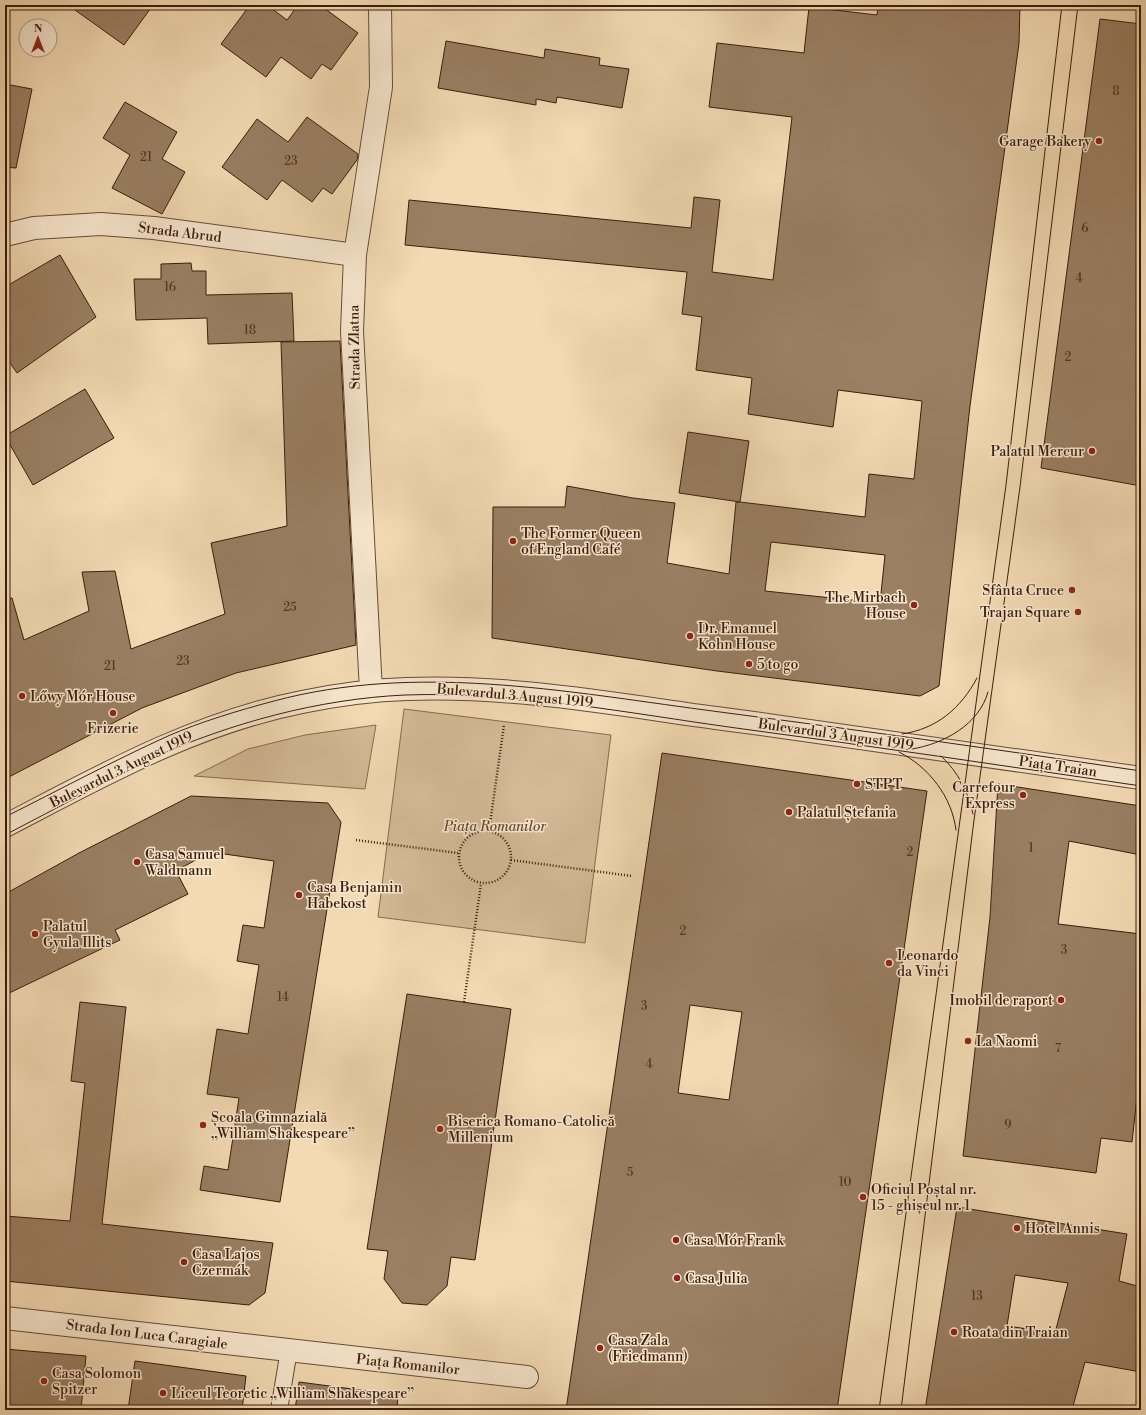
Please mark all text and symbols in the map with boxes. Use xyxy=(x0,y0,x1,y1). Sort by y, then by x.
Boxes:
north arrow xyxy=(18,18,58,58)
text: N xyxy=(34,22,43,36)
house number: 8 xyxy=(1112,84,1120,99)
place label: Garage Bakery xyxy=(999,133,1091,151)
marker: Garage Bakery xyxy=(1094,136,1104,146)
house number: 21 xyxy=(140,150,153,165)
house number: 23 xyxy=(284,154,298,169)
street label: Strada Abrud xyxy=(137,219,223,247)
house number: 6 xyxy=(1081,221,1089,236)
house number: 4 xyxy=(1075,271,1083,286)
house number: 16 xyxy=(164,280,176,295)
street label: Strada Zlatna xyxy=(345,304,365,389)
house number: 18 xyxy=(244,323,256,338)
house number: 2 xyxy=(1065,350,1072,365)
place label: Palatul Mercur xyxy=(990,443,1084,461)
marker: Palatul Mercur xyxy=(1087,446,1097,456)
place label: The Former Queen of England Café xyxy=(521,525,642,559)
marker: The Former Queen of England Café xyxy=(508,536,518,546)
place label: Sfânta Cruce xyxy=(982,582,1064,600)
marker: Sfânta Cruce xyxy=(1067,585,1077,595)
place label: The Mirbach House xyxy=(825,589,907,623)
house number: 25 xyxy=(283,600,297,615)
marker: The Mirbach House xyxy=(909,600,919,610)
place label: Trajan Square xyxy=(980,604,1070,622)
marker: Trajan Square xyxy=(1073,607,1083,617)
place label: Dr. Emanuel Kohn House xyxy=(698,620,777,654)
marker: Dr. Emanuel Kohn House xyxy=(685,631,695,641)
house number: 23 xyxy=(176,654,190,669)
place label: 5 to go xyxy=(757,656,798,674)
house number: 21 xyxy=(104,659,117,674)
marker: 5 to go xyxy=(744,659,754,669)
street label: Bulevardul 3 August 1919 xyxy=(435,680,594,712)
place label: Lőwy Mór House xyxy=(30,688,136,706)
marker: Lőwy Mór House xyxy=(17,691,27,701)
marker: Frizerie xyxy=(108,708,118,718)
street label: Bulevardul 3 August 1919 xyxy=(756,715,915,755)
place label: Frizerie xyxy=(87,720,139,738)
street label: Bulevardul 3 August 1919 xyxy=(46,727,196,813)
street label: Piața Traian xyxy=(1018,753,1099,781)
place label: STPT xyxy=(865,776,903,794)
marker: STPT xyxy=(852,779,862,789)
place label: Carrefour Express xyxy=(952,779,1015,813)
marker: Carrefour Express xyxy=(1018,790,1028,800)
place label: Palatul Ștefania xyxy=(797,804,897,822)
marker: Palatul Ștefania xyxy=(784,807,794,817)
park label: Piața Romanilor xyxy=(443,818,547,836)
house number: 1 xyxy=(1028,841,1034,856)
house number: 2 xyxy=(907,845,914,860)
place label: Casa Samuel Waldmann xyxy=(144,846,224,880)
marker: Casa Samuel Waldmann xyxy=(132,857,142,867)
place label: Casa Benjamin Habekost xyxy=(307,879,403,913)
marker: Casa Benjamin Habekost xyxy=(294,890,304,900)
place label: Palatul Gyula Illits xyxy=(43,918,111,952)
house number: 2 xyxy=(680,924,687,939)
marker: Palatul Gyula Illits xyxy=(30,929,40,939)
house number: 3 xyxy=(1061,943,1068,958)
place label: Leonardo da Vinci xyxy=(897,947,959,981)
marker: Leonardo da Vinci xyxy=(884,958,894,968)
house number: 14 xyxy=(277,990,289,1005)
place label: Imobil de raport xyxy=(950,992,1053,1010)
marker: Imobil de raport xyxy=(1056,995,1066,1005)
house number: 3 xyxy=(641,999,648,1014)
place label: La Naomi xyxy=(976,1033,1038,1051)
marker: La Naomi xyxy=(963,1036,973,1046)
house number: 7 xyxy=(1055,1041,1061,1056)
house number: 4 xyxy=(645,1057,653,1072)
place label: Școala Gimnazială „William Shakespeare” xyxy=(211,1109,355,1143)
place label: Biserica Romano-Catolică Millenium xyxy=(447,1113,616,1147)
house number: 9 xyxy=(1004,1118,1012,1133)
marker: Școala Gimnazială „William Shakespeare” xyxy=(198,1120,208,1130)
marker: Biserica Romano-Catolică Millenium xyxy=(435,1124,445,1134)
house number: 5 xyxy=(627,1165,634,1180)
house number: 10 xyxy=(839,1175,851,1190)
place label: Oficiul Poștal nr. 15 - ghișeul nr. 1 xyxy=(871,1181,976,1215)
marker: Oficiul Poștal nr. 15 - ghișeul nr. 1 xyxy=(858,1192,868,1202)
place label: Hotel Annis xyxy=(1025,1220,1100,1238)
marker: Hotel Annis xyxy=(1012,1223,1022,1233)
place label: Casa Mór Frank xyxy=(684,1232,784,1250)
marker: Casa Mór Frank xyxy=(671,1235,681,1245)
place label: Casa Lajos Czermák xyxy=(192,1246,260,1280)
marker: Casa Lajos Czermák xyxy=(179,1257,189,1267)
place label: Casa Julia xyxy=(685,1270,749,1288)
marker: Casa Julia xyxy=(672,1273,682,1283)
house number: 13 xyxy=(971,1289,983,1304)
street label: Strada Ion Luca Caragiale xyxy=(65,1316,229,1354)
place label: Roata din Traian xyxy=(962,1324,1068,1342)
marker: Roata din Traian xyxy=(949,1327,959,1337)
place label: Casa Zala (Friedmann) xyxy=(608,1332,688,1366)
marker: Casa Zala (Friedmann) xyxy=(595,1343,605,1353)
street label: Piața Romanilor xyxy=(355,1351,461,1379)
place label: Casa Solomon Spitzer xyxy=(52,1365,142,1399)
marker: Casa Solomon Spitzer xyxy=(39,1376,49,1386)
place label: Liceul Teoretic „William Shakespeare” xyxy=(171,1385,414,1403)
marker: Liceul Teoretic „William Shakespeare” xyxy=(158,1388,168,1398)

